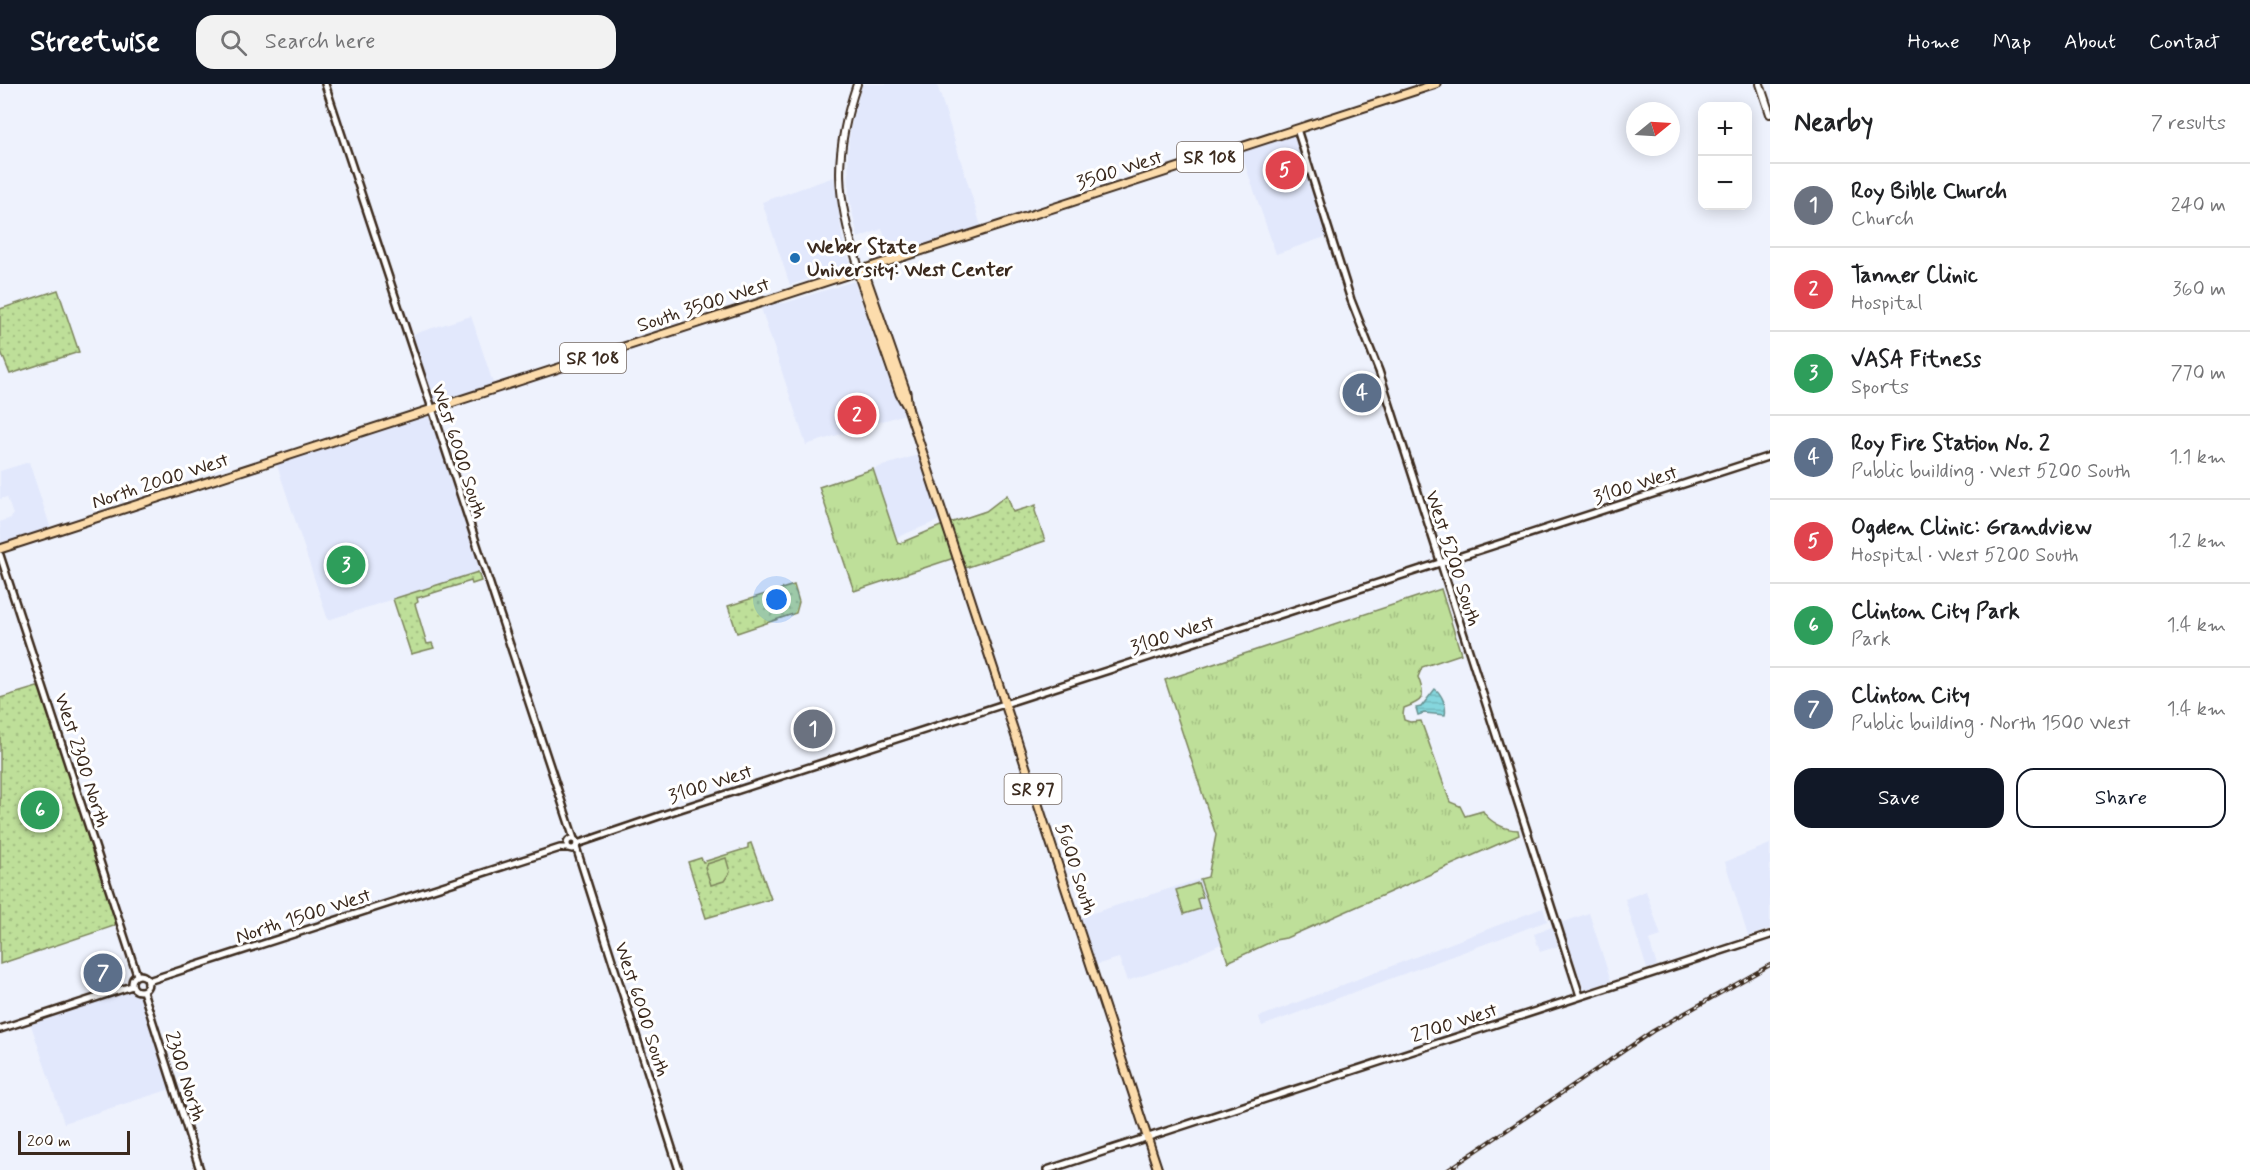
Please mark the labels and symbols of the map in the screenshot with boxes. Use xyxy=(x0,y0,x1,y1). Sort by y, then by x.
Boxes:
north arrow xyxy=(1626,102,1680,156)
road number: SR 108 xyxy=(1177,142,1243,172)
street label: 3500 West xyxy=(1073,144,1166,197)
pin: 5 xyxy=(1266,148,1304,193)
place label: Weber State University: West Center xyxy=(806,234,1014,284)
marker: Weber State University: West Center xyxy=(788,251,802,265)
street label: South 3500 West xyxy=(634,271,773,340)
road number: SR 108 xyxy=(560,343,626,373)
pin: 4 xyxy=(1342,370,1382,416)
street label: West 6000 South xyxy=(424,381,493,522)
pin: 2 xyxy=(838,392,876,438)
street label: North 2000 West xyxy=(88,446,233,516)
street label: 3100 West xyxy=(1590,459,1681,512)
street label: West 5200 South xyxy=(1418,487,1487,630)
pin: 3 xyxy=(326,542,366,588)
your location xyxy=(762,585,791,614)
street label: 3100 West xyxy=(1127,609,1218,662)
street label: West 2300 North xyxy=(47,690,116,831)
pin: 1 xyxy=(794,706,832,752)
street label: 3100 West xyxy=(665,758,756,811)
road number: SR 97 xyxy=(1004,774,1062,804)
pin: 6 xyxy=(20,788,60,832)
street label: 5600 South xyxy=(1048,820,1103,919)
street label: North 1500 West xyxy=(232,882,375,951)
street label: West 6000 South xyxy=(607,939,676,1080)
pin: 7 xyxy=(84,950,122,996)
street label: 2700 West xyxy=(1408,997,1501,1050)
street label: 2300 North xyxy=(157,1028,212,1125)
scale bar xyxy=(18,1128,130,1156)

